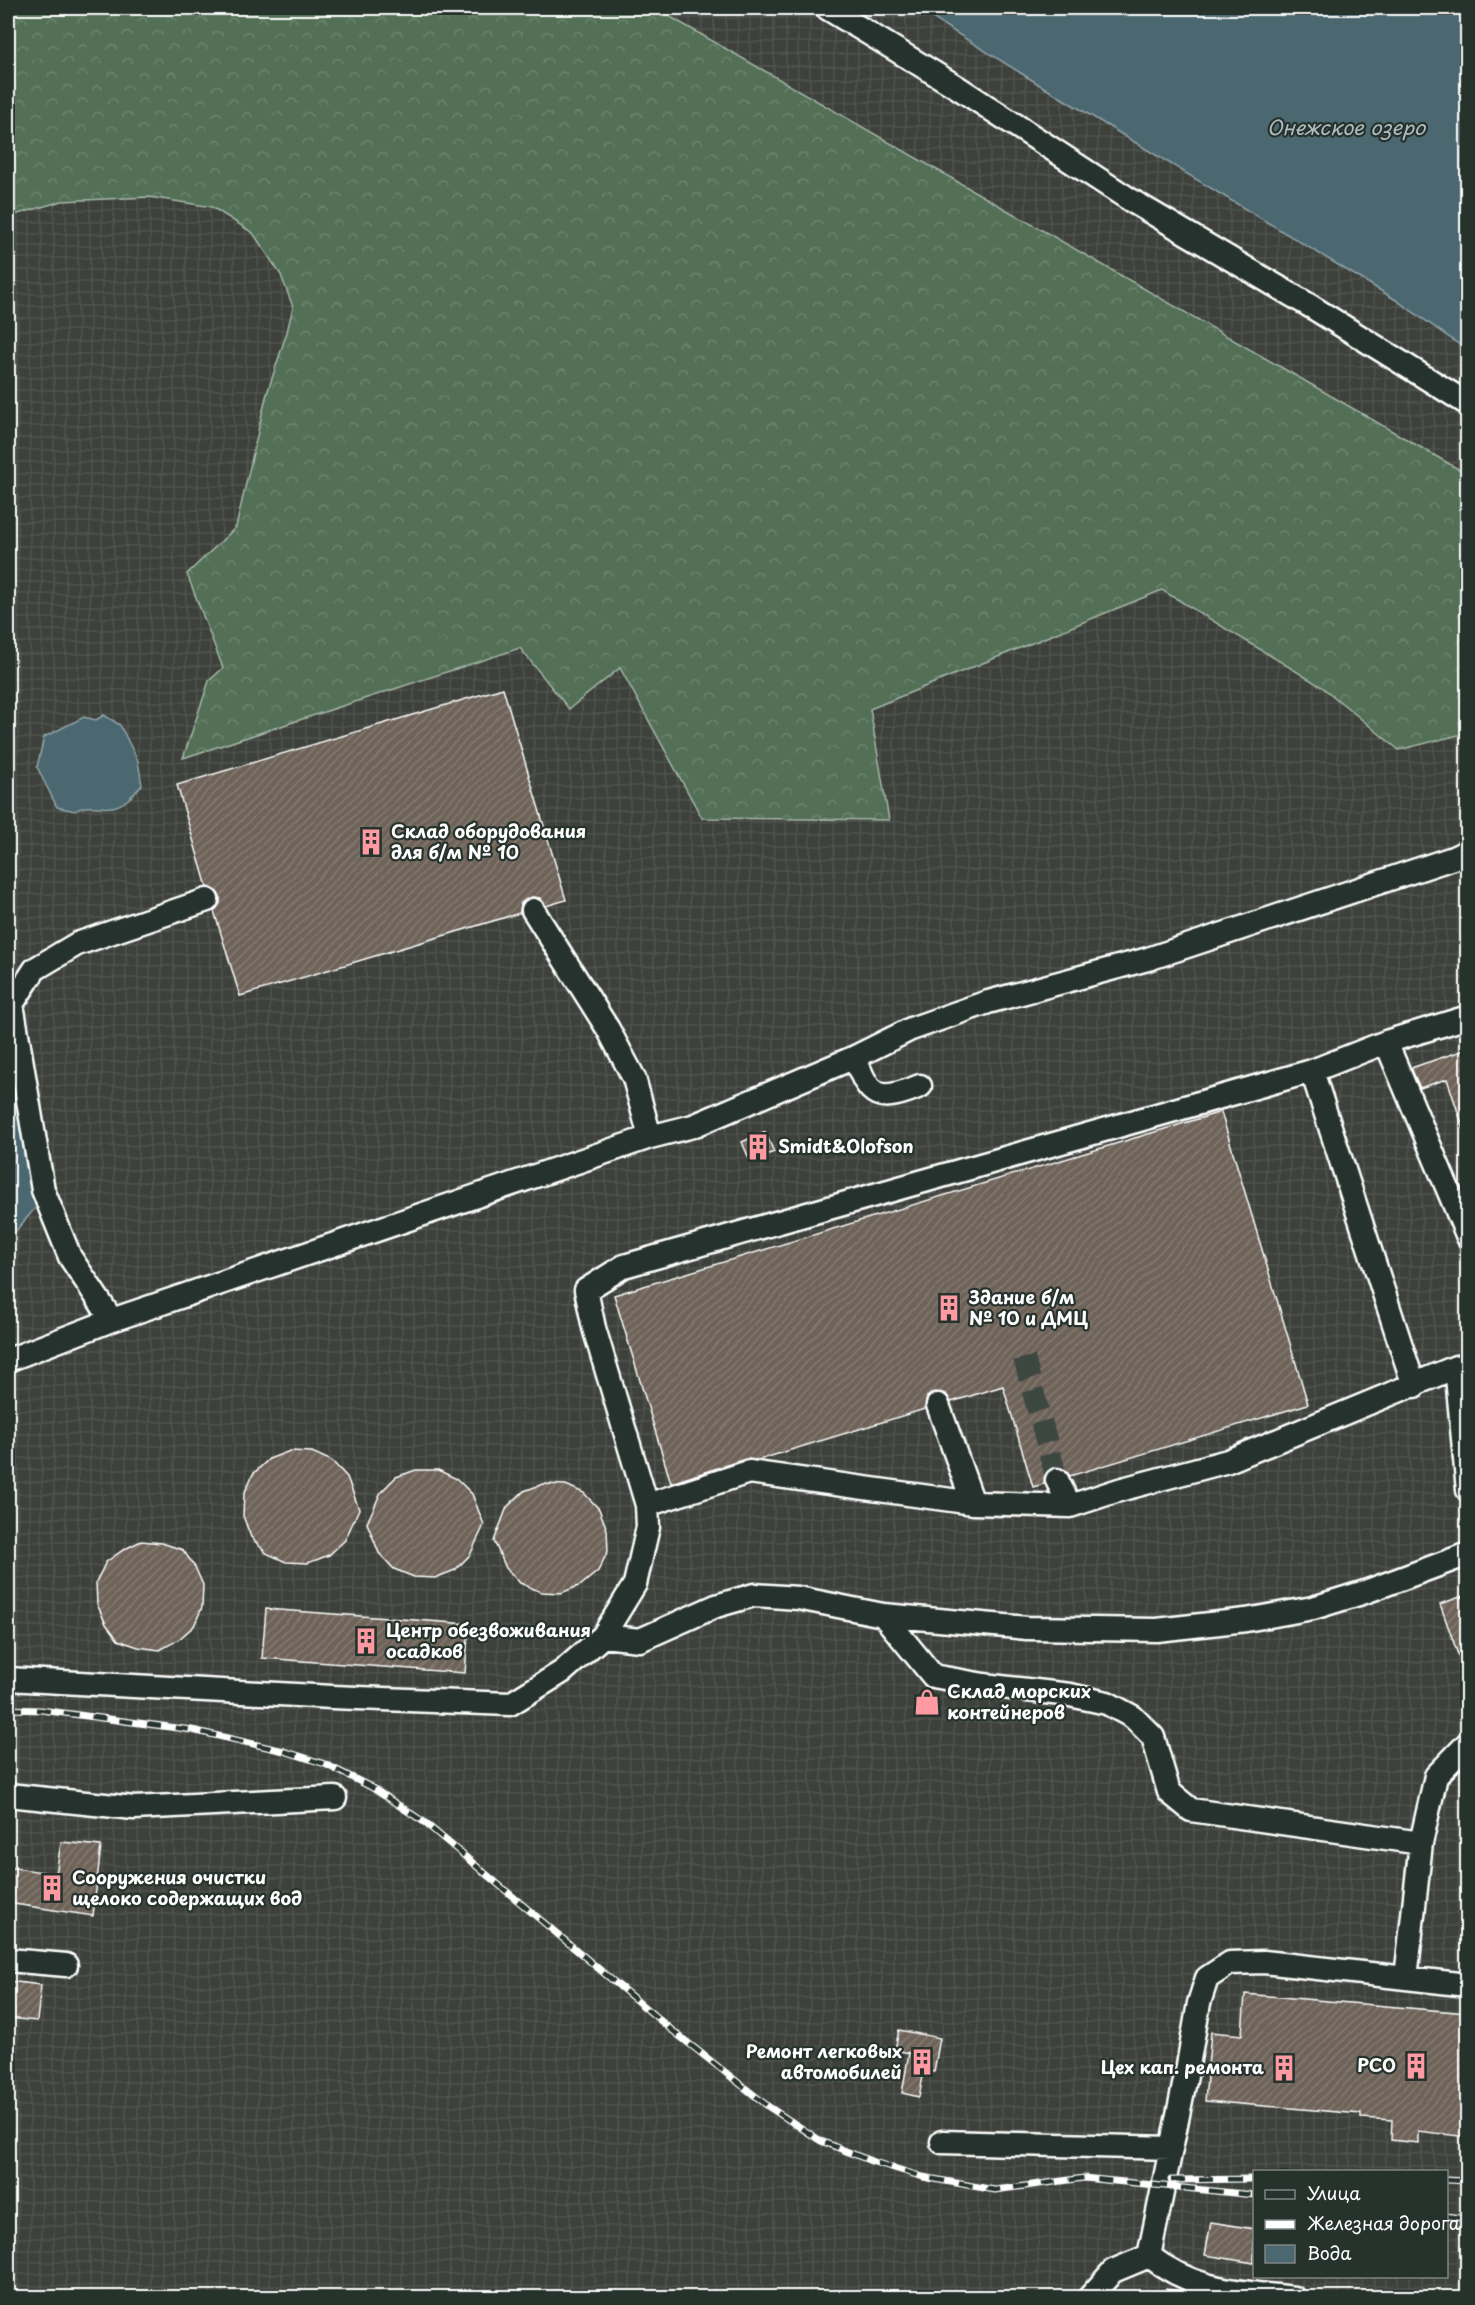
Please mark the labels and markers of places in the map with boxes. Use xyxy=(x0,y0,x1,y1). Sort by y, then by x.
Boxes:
place label: Склад оборудования для б/м № 10 xyxy=(391,817,586,865)
building icon: Склад оборудования для б/м № 10 xyxy=(356,827,386,857)
building icon: Smidt&Olofson xyxy=(743,1132,773,1162)
place label: Smidt&Olofson xyxy=(778,1132,914,1159)
place label: Здание б/м № 10 и ДМЦ xyxy=(968,1283,1088,1331)
building icon: Здание б/м № 10 и ДМЦ xyxy=(934,1293,964,1323)
place label: Центр обезвоживания осадков xyxy=(386,1616,591,1664)
building icon: Центр обезвоживания осадков xyxy=(351,1626,381,1656)
place label: Склад морских контейнеров xyxy=(947,1677,1091,1725)
shop icon: Склад морских контейнеров xyxy=(912,1687,942,1717)
place label: Сооружения очистки щелоко содержащих вод xyxy=(72,1863,302,1911)
building icon: Сооружения очистки щелоко содержащих вод xyxy=(37,1873,67,1903)
place label: Ремонт легковых автомобилей xyxy=(746,2037,902,2085)
building icon: Ремонт легковых автомобилей xyxy=(907,2047,937,2077)
place label: РСО xyxy=(1357,2051,1396,2078)
building icon: РСО xyxy=(1401,2051,1431,2081)
place label: Цех кап. ремонта xyxy=(1101,2053,1265,2080)
building icon: Цех кап. ремонта xyxy=(1269,2053,1299,2083)

